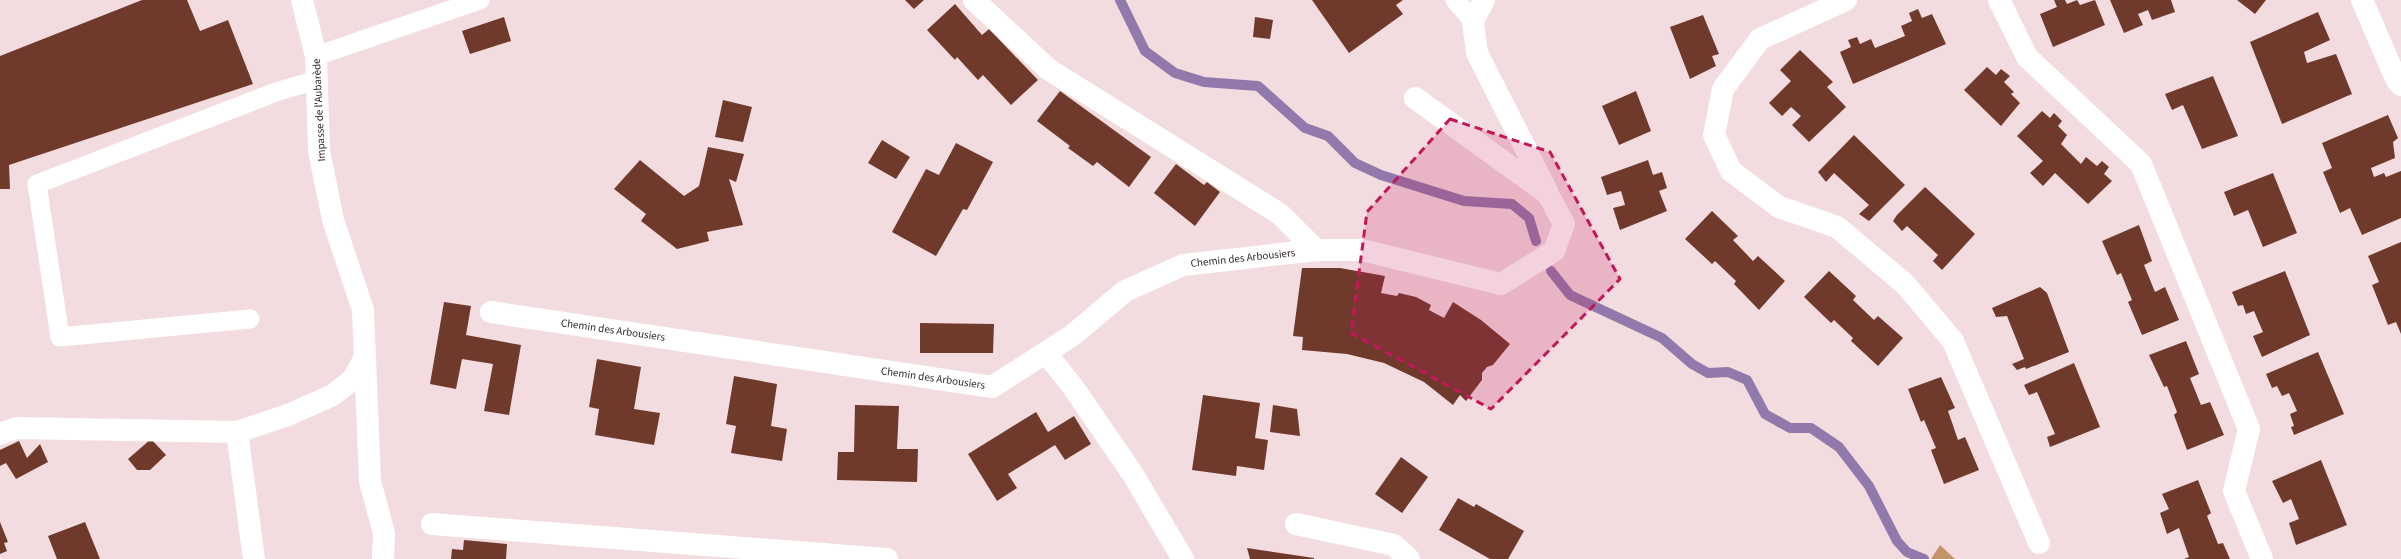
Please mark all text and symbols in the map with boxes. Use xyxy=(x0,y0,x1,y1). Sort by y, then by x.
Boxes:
street label: Impasse de l'Aubarède xyxy=(309,58,329,162)
street label: Chemin des Arbousiers xyxy=(1190,245,1296,271)
street label: Chemin des Arbousiers xyxy=(560,315,666,345)
street label: Chemin des Arbousiers xyxy=(880,363,986,393)

